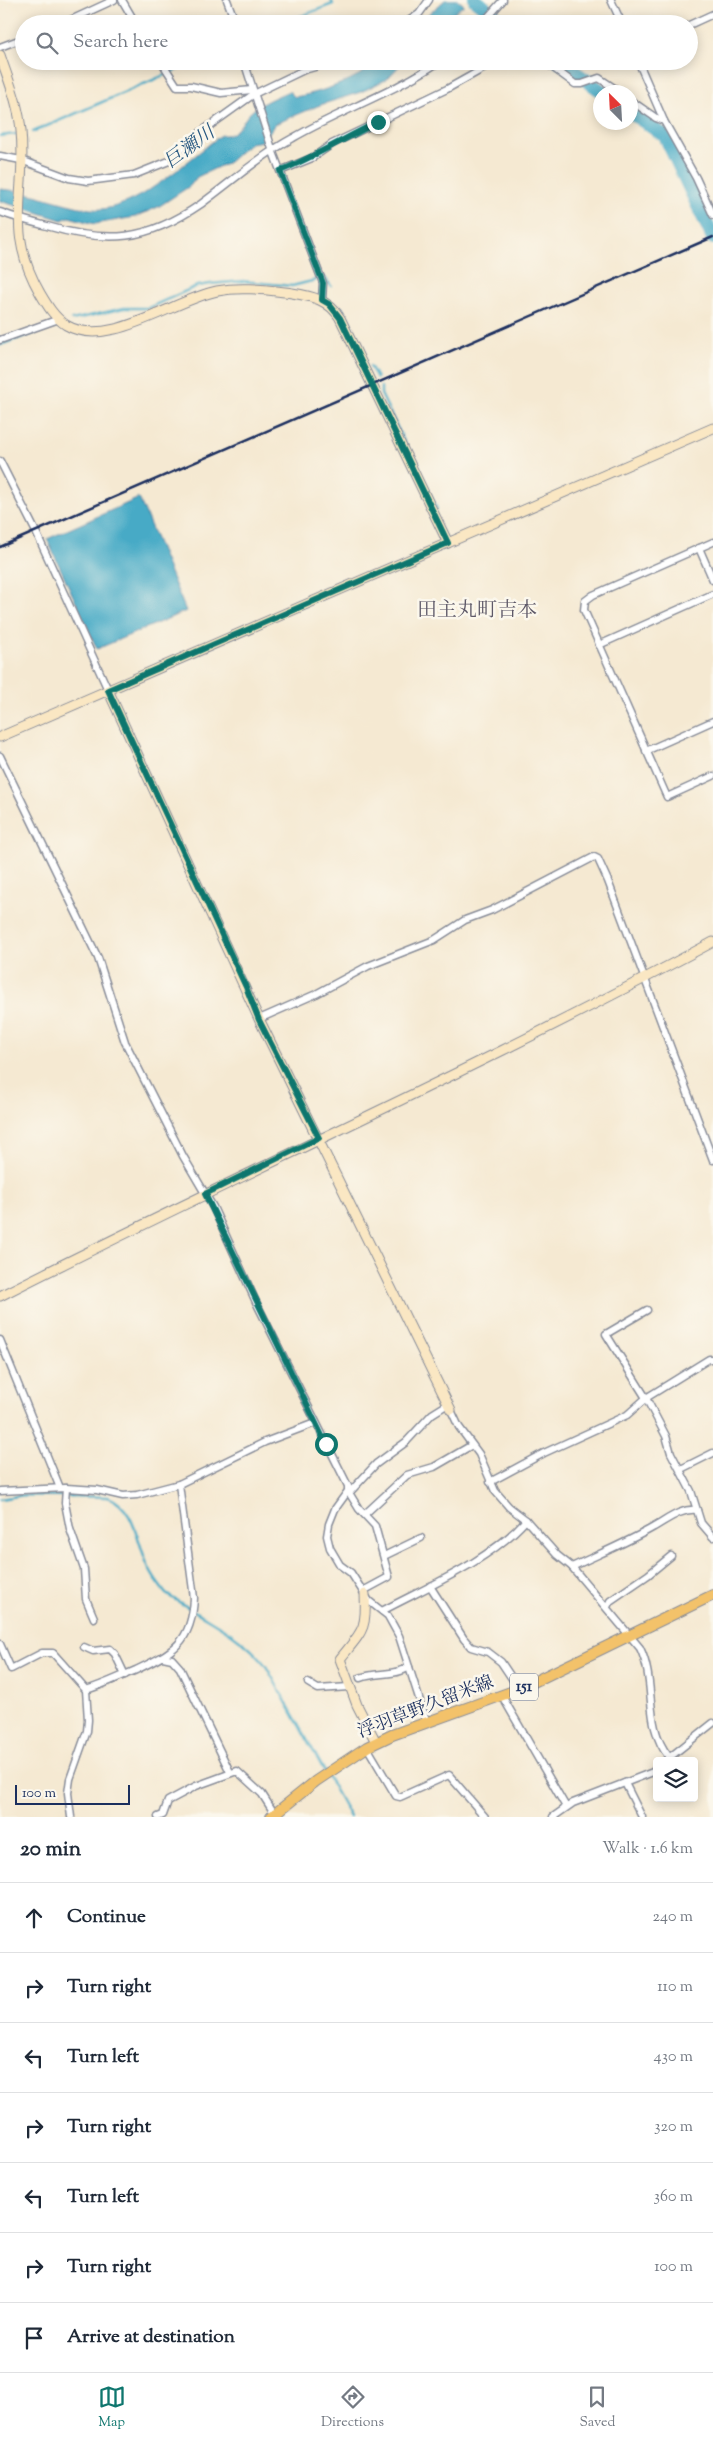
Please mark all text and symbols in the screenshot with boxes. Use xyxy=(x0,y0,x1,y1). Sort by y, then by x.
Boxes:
search box xyxy=(15,15,698,70)
icon: search xyxy=(33,29,61,57)
text: Search here xyxy=(73,29,168,56)
north arrow xyxy=(593,85,638,130)
route end xyxy=(367,111,390,134)
water label: 巨瀬川 xyxy=(159,119,223,176)
district label: 田主丸町吉本 xyxy=(417,597,537,626)
route start xyxy=(315,1433,338,1456)
street label: 浮羽草野久留米線 xyxy=(354,1670,498,1746)
road number: 151 xyxy=(510,1674,538,1700)
map controls xyxy=(653,1757,698,1802)
button: layers xyxy=(653,1757,698,1802)
scale bar xyxy=(15,1782,130,1805)
text: 100 m xyxy=(22,1784,56,1804)
text: 20 min xyxy=(20,1835,81,1865)
text: Walk · 1.6 km xyxy=(602,1838,693,1861)
icon: ahead xyxy=(20,1904,48,1932)
text: Continue xyxy=(67,1904,146,1931)
text: 240 m xyxy=(652,1906,693,1929)
icon: right xyxy=(20,1974,48,2002)
text: Turn right xyxy=(67,1974,151,2001)
text: 110 m xyxy=(657,1976,693,1999)
icon: left xyxy=(20,2044,48,2072)
text: Turn left xyxy=(67,2044,139,2071)
text: 430 m xyxy=(654,2046,693,2069)
icon: right xyxy=(20,2114,48,2142)
text: Turn right xyxy=(67,2114,151,2141)
text: 320 m xyxy=(654,2116,693,2139)
icon: left xyxy=(20,2184,48,2212)
text: Turn left xyxy=(67,2184,139,2211)
text: 360 m xyxy=(654,2186,693,2209)
icon: right xyxy=(20,2254,48,2282)
text: Turn right xyxy=(67,2254,151,2281)
text: 100 m xyxy=(654,2256,693,2279)
icon: arrive xyxy=(20,2324,48,2352)
text: Arrive at destination xyxy=(67,2324,235,2351)
tab: Map xyxy=(98,2383,126,2433)
tab: Directions xyxy=(321,2383,384,2433)
tab: Saved xyxy=(579,2383,615,2433)

